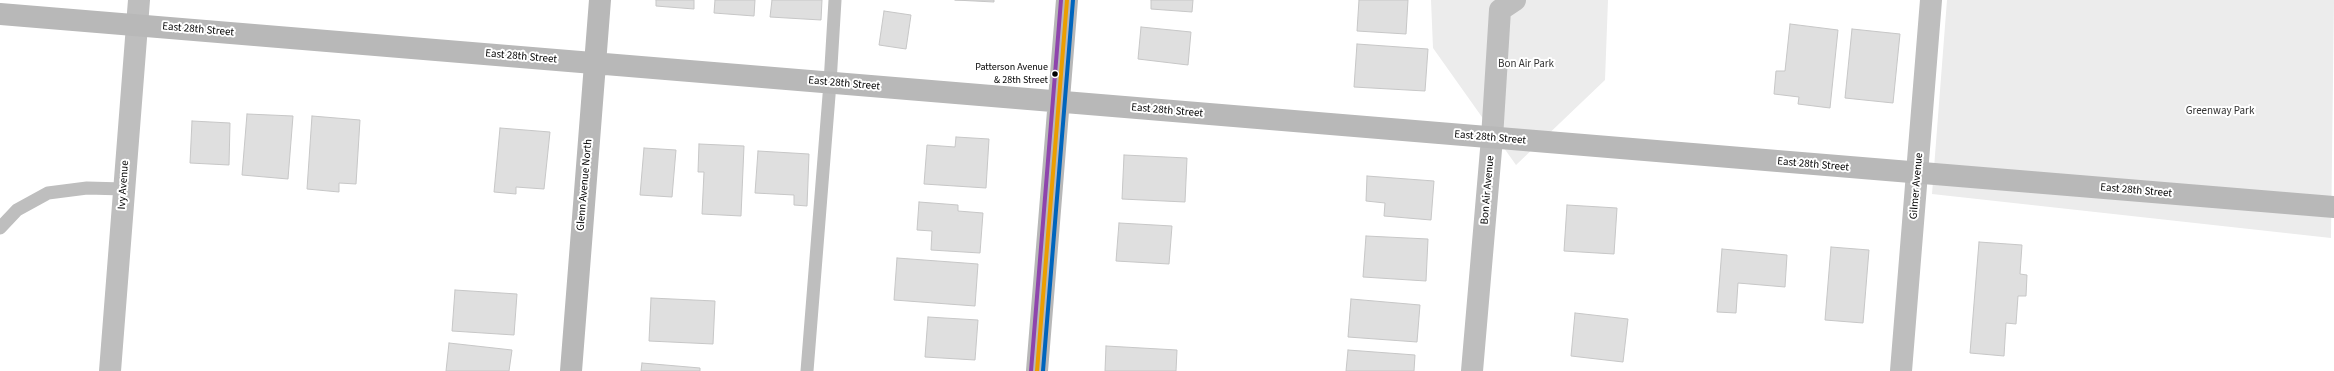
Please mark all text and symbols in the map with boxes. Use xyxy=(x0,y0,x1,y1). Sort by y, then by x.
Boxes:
street label: East 28th Street xyxy=(162,20,234,40)
street label: East 28th Street xyxy=(485,47,557,67)
park label: Bon Air Park xyxy=(1498,58,1554,72)
place label: Patterson Avenue & 28th Street xyxy=(975,62,1048,86)
marker: Patterson Avenue & 28th Street xyxy=(1050,69,1060,79)
street label: East 28th Street xyxy=(808,74,880,94)
street label: East 28th Street xyxy=(1131,101,1203,121)
park label: Greenway Park xyxy=(2186,105,2254,119)
street label: East 28th Street xyxy=(1454,128,1526,148)
street label: Glenn Avenue North xyxy=(574,139,596,231)
street label: Gilmer Avenue xyxy=(1908,152,1926,220)
street label: Bon Air Avenue xyxy=(1478,155,1498,225)
street label: East 28th Street xyxy=(1777,155,1849,175)
street label: Ivy Avenue xyxy=(116,160,132,210)
street label: East 28th Street xyxy=(2100,181,2172,201)

